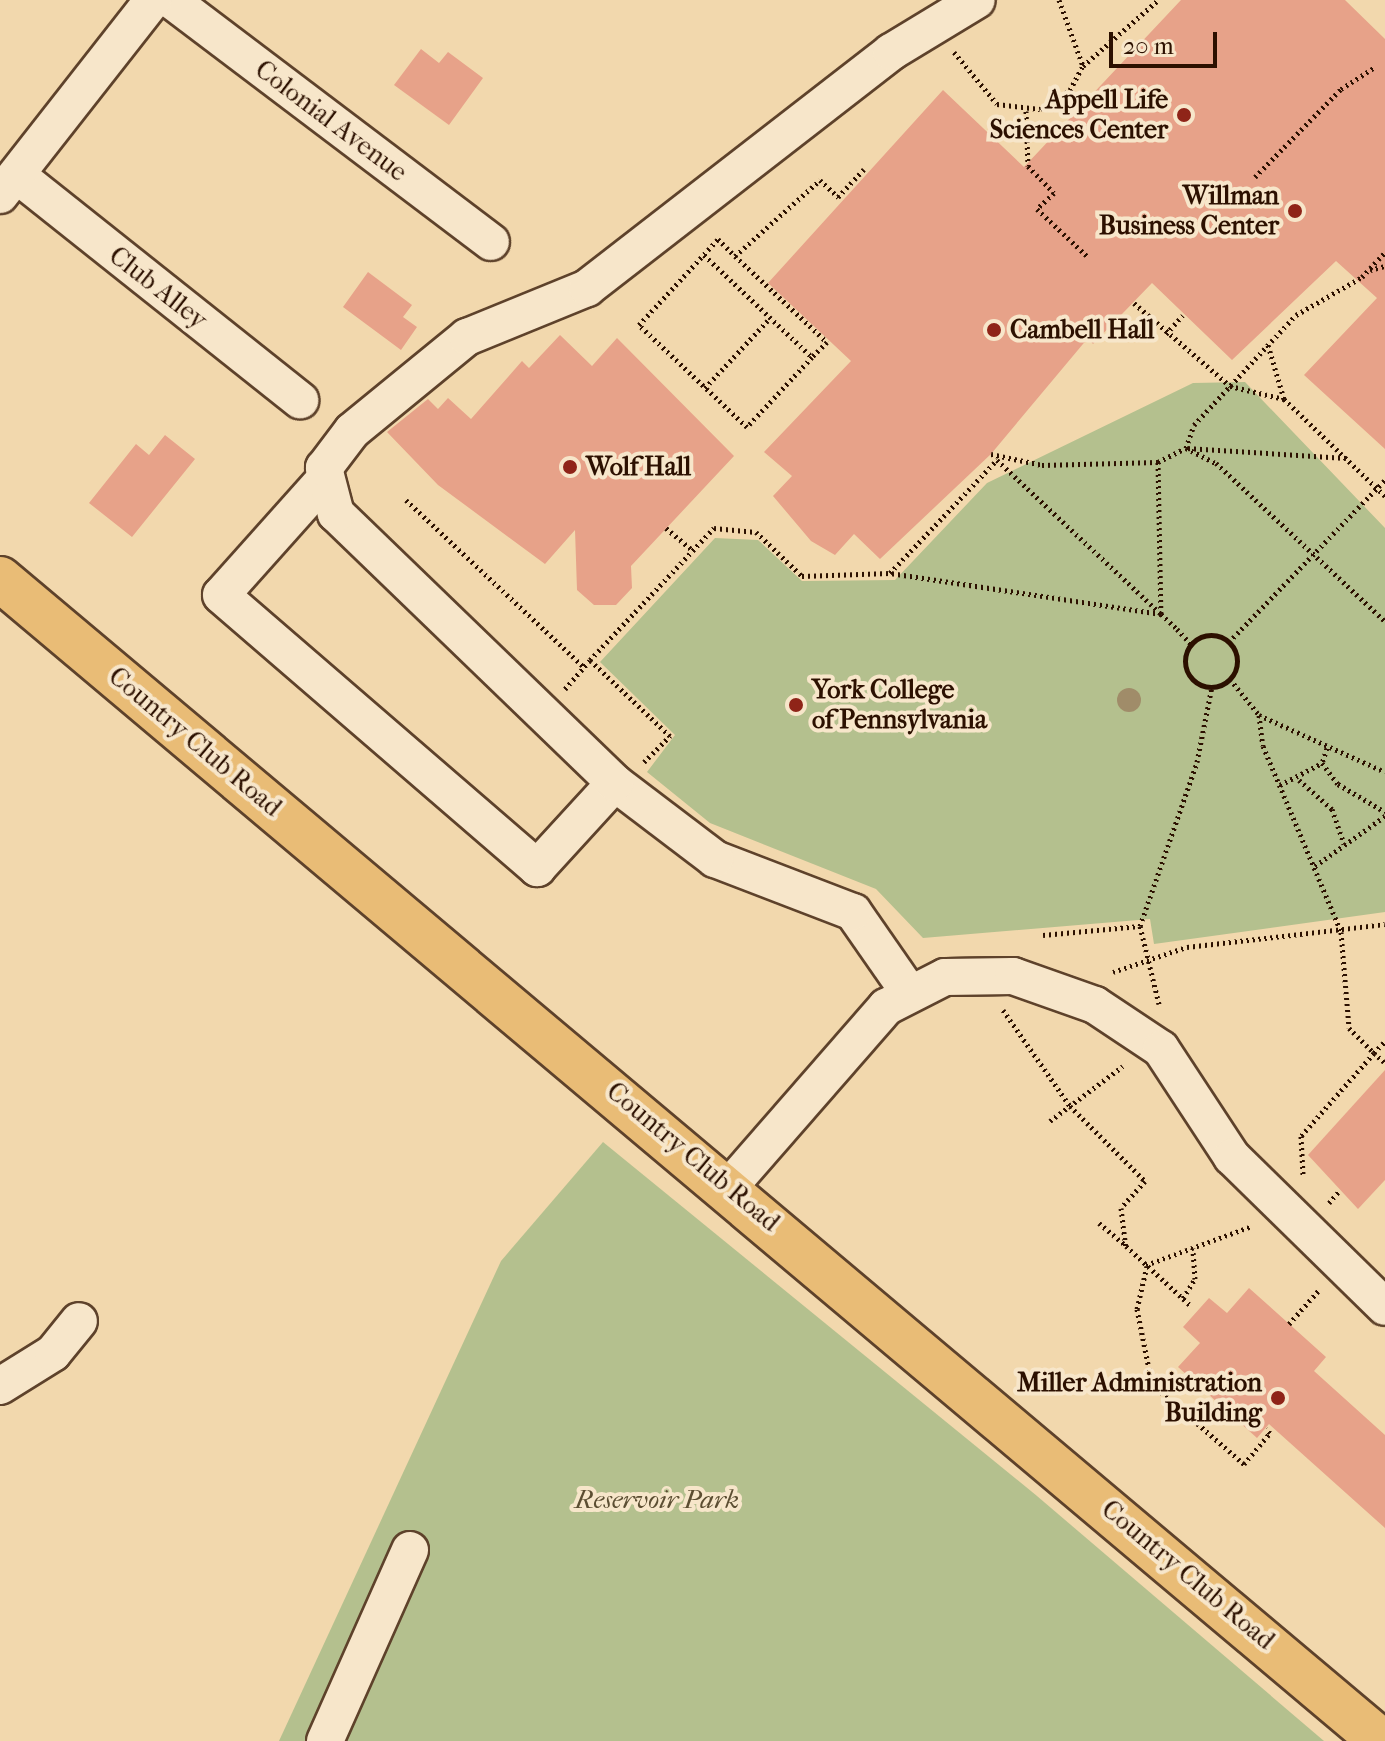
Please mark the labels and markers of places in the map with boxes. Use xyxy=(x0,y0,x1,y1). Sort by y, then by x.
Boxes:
place label: Appell Life Sciences Center xyxy=(990,84,1168,146)
marker: Appell Life Sciences Center xyxy=(1175,106,1193,124)
place label: Willman Business Center xyxy=(1099,180,1279,242)
marker: Willman Business Center xyxy=(1286,202,1304,220)
place label: Cambell Hall xyxy=(1010,314,1154,346)
marker: Cambell Hall xyxy=(985,321,1003,339)
place label: Wolf Hall xyxy=(586,451,691,483)
marker: Wolf Hall xyxy=(561,458,579,476)
place label: York College of Pennsylvania xyxy=(812,674,987,736)
marker: York College of Pennsylvania xyxy=(787,696,805,714)
place label: Miller Administration Building xyxy=(1017,1367,1262,1428)
marker: Miller Administration Building xyxy=(1269,1389,1287,1407)

